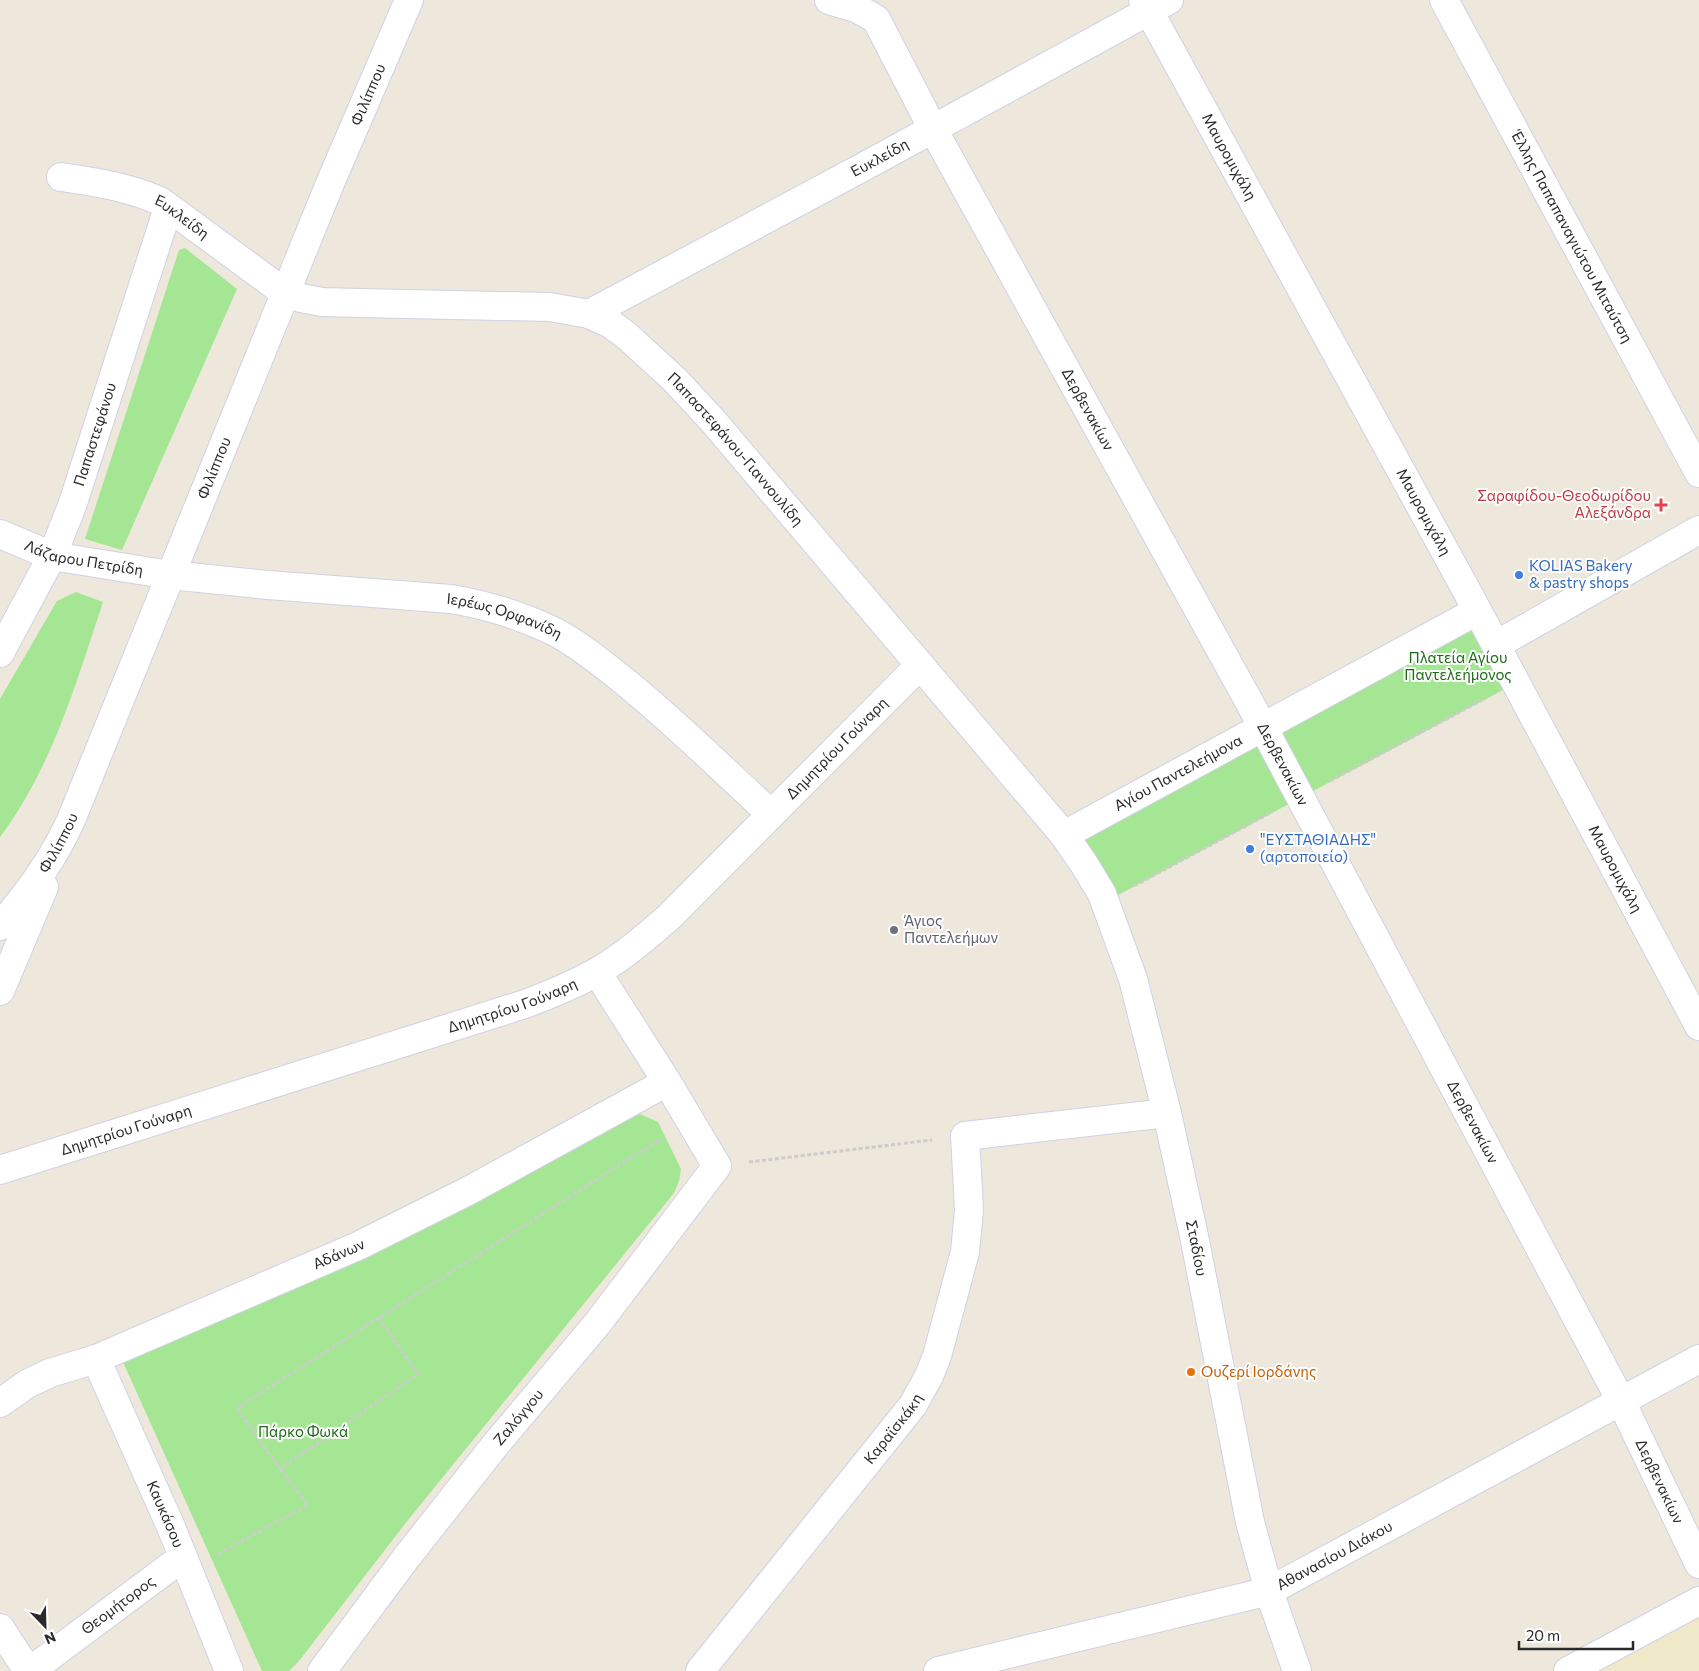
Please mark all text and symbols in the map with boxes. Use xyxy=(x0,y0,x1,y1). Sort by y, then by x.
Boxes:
street label: Φιλίππου xyxy=(346,61,389,128)
street label: Μαυρομιχάλη xyxy=(1199,110,1261,203)
street label: Έλλης Παπαπαναγιώτου Μιταύτση xyxy=(1507,125,1637,345)
street label: Ευκλείδη xyxy=(847,134,911,180)
street label: Ευκλείδη xyxy=(152,190,213,242)
street label: Δερβενακίων xyxy=(1059,364,1119,454)
street label: Παπαστεφάνου-Γιαννουλίδη xyxy=(665,368,808,529)
street label: Παπαστεφάνου xyxy=(69,380,119,488)
street label: Φιλίππου xyxy=(193,434,234,501)
street label: Μαυρομιχάλη xyxy=(1393,465,1456,558)
place label: Σαραφίδου-Θεοδωρίδου Αλεξάνδρα xyxy=(1477,486,1651,521)
marker: Σαραφίδου-Θεοδωρίδου Αλεξάνδρα xyxy=(1655,499,1667,511)
street label: Λάζαρου Πετρίδη xyxy=(22,535,145,579)
place label: KOLIAS Bakery & pastry shops xyxy=(1529,556,1633,591)
marker: KOLIAS Bakery & pastry shops xyxy=(1513,569,1525,581)
street label: Ιερέως Ορφανίδη xyxy=(446,589,566,642)
park label: Πλατεία Αγίου Παντελεήμονος xyxy=(1404,648,1512,683)
street label: Δημητρίου Γούναρη xyxy=(782,693,891,802)
street label: Δερβενακίων xyxy=(1254,719,1313,809)
street label: Αγίου Παντελεήμονα xyxy=(1111,730,1245,814)
street label: Φιλίππου xyxy=(34,810,81,876)
street label: Μαυρομιχάλη xyxy=(1585,822,1647,915)
place label: "ΕΥΣΤΑΘΙΑΔΗΣ" (αρτοποιείο) xyxy=(1260,830,1376,865)
marker: "ΕΥΣΤΑΘΙΑΔΗΣ" (αρτοποιείο) xyxy=(1244,843,1256,855)
place label: Άγιος Παντελεήμων xyxy=(903,911,998,946)
marker: Άγιος Παντελεήμων xyxy=(888,924,900,936)
street label: Δημητρίου Γούναρη xyxy=(445,973,580,1036)
street label: Δερβενακίων xyxy=(1444,1077,1503,1166)
street label: Δημητρίου Γούναρη xyxy=(58,1100,193,1158)
street label: Σταδίου xyxy=(1183,1218,1212,1277)
street label: Αδάνων xyxy=(310,1234,368,1272)
place label: Ουζερί Ιορδάνης xyxy=(1201,1362,1316,1380)
marker: Ουζερί Ιορδάνης xyxy=(1185,1366,1197,1378)
street label: Ζαλόγγου xyxy=(489,1385,547,1448)
street label: Καραϊσκάκη xyxy=(859,1390,926,1467)
park label: Πάρκο Φωκά xyxy=(258,1422,348,1440)
street label: Δερβενακίων xyxy=(1632,1436,1688,1526)
street label: Καυκάσου xyxy=(144,1478,188,1550)
street label: Αθανασίου Διάκου xyxy=(1273,1516,1395,1593)
street label: Θεομήτορος xyxy=(77,1571,158,1638)
north arrow xyxy=(20,1601,70,1651)
scale bar xyxy=(1519,1618,1633,1650)
text: 20 m xyxy=(1526,1626,1560,1644)
text: N xyxy=(42,1629,58,1648)

